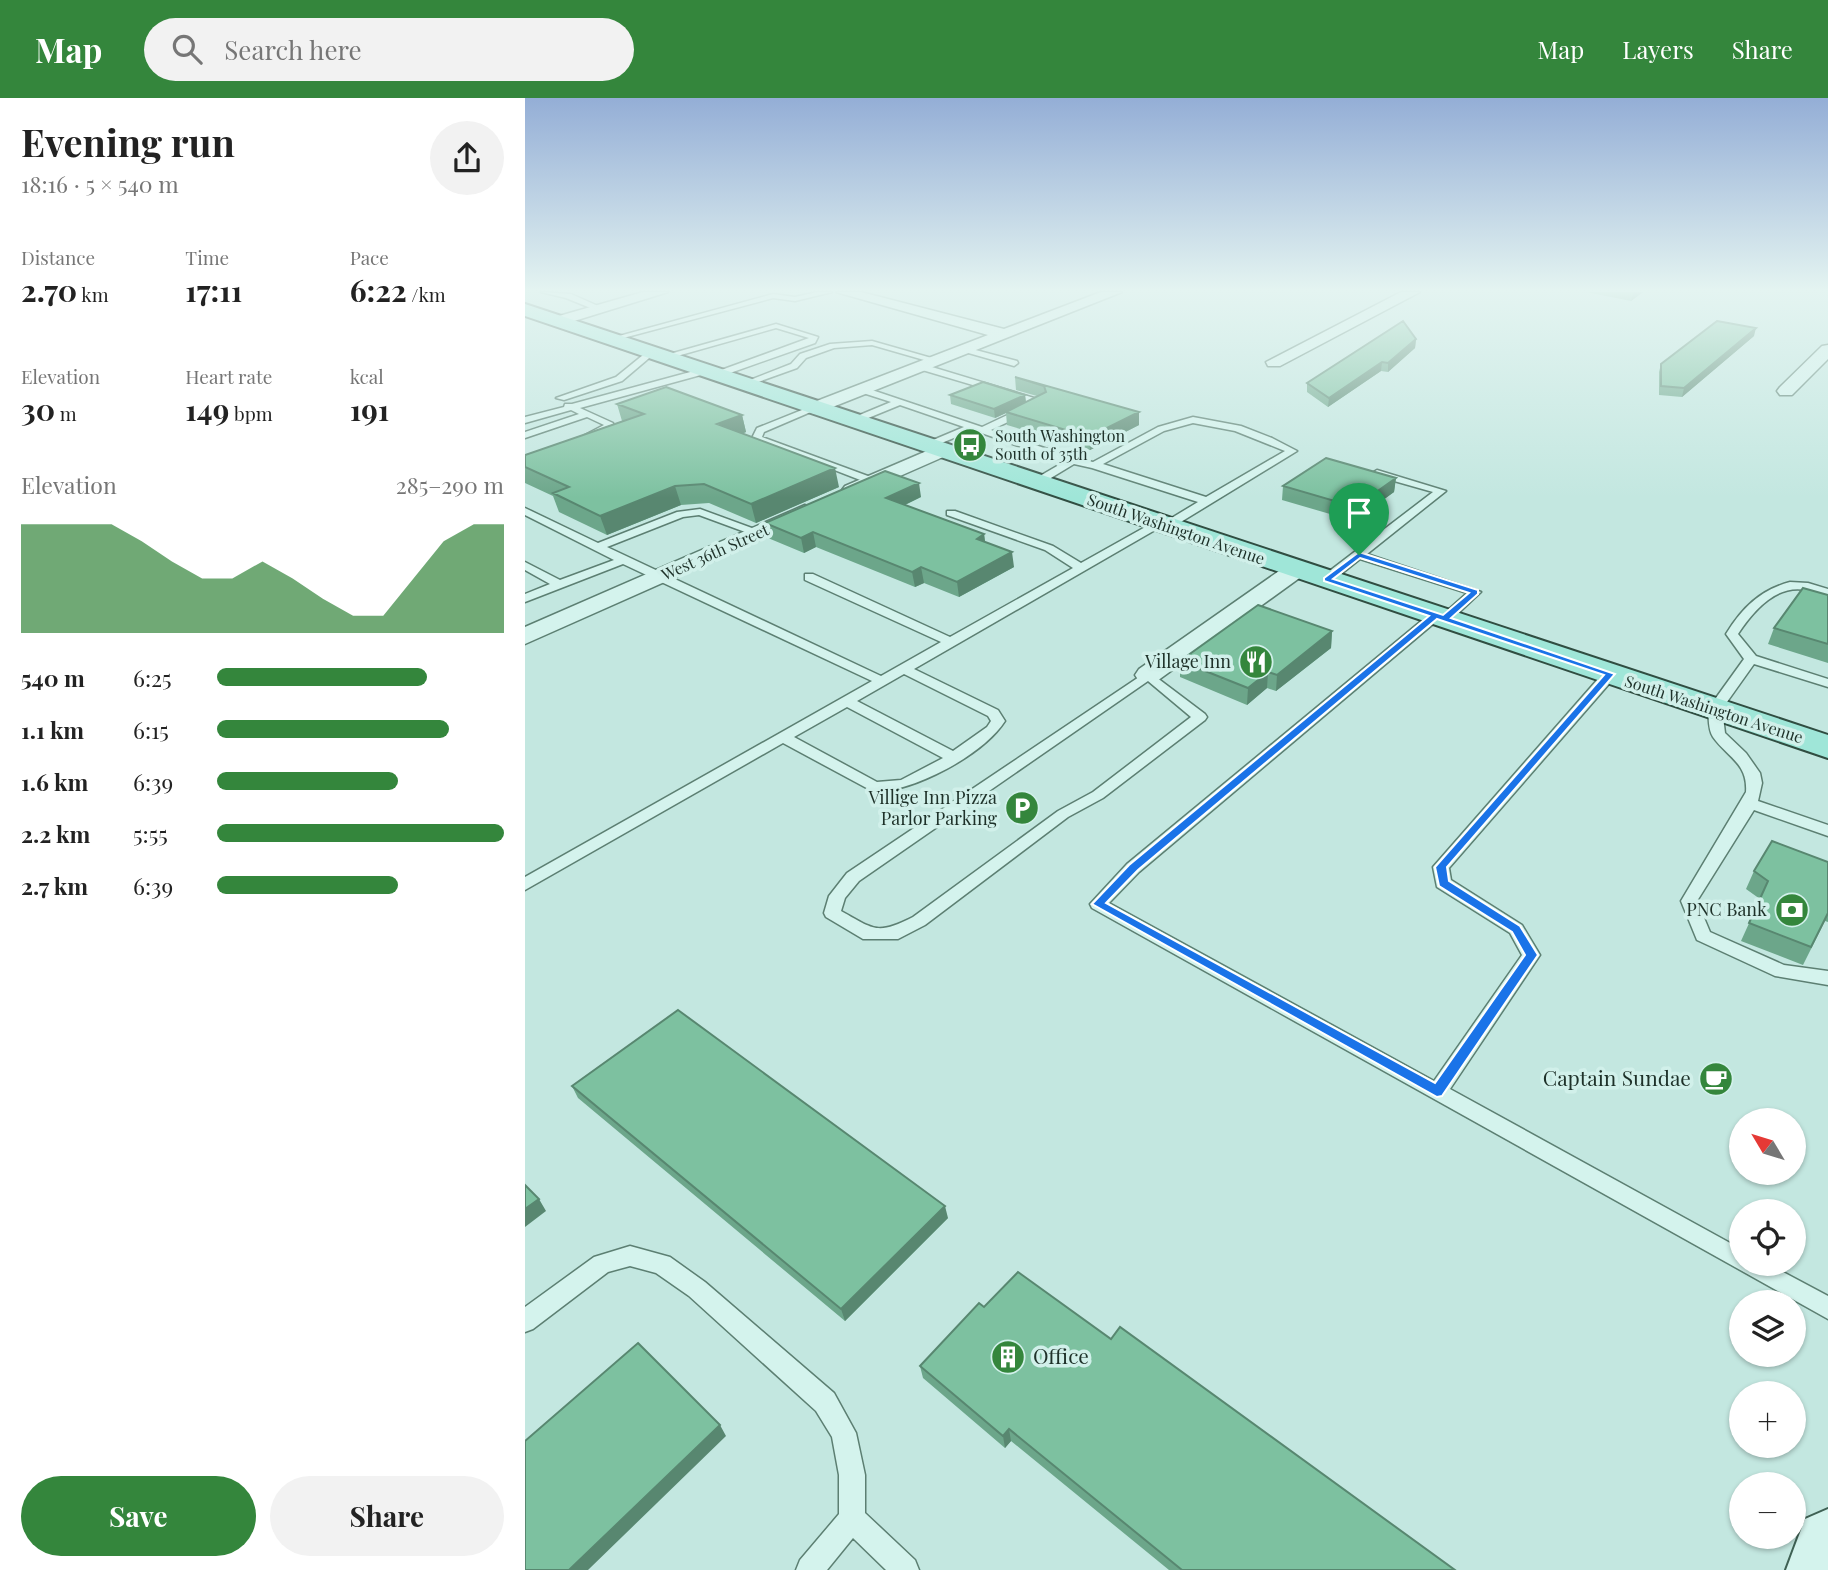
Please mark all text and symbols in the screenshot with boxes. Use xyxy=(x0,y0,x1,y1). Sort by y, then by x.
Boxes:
search box xyxy=(144,18,634,81)
text: Map xyxy=(35,27,102,71)
icon: search xyxy=(168,30,206,68)
text: Search here xyxy=(224,32,362,67)
text: Map xyxy=(1538,33,1584,65)
text: Layers xyxy=(1622,33,1694,65)
text: Share xyxy=(1732,33,1793,65)
text: Evening run xyxy=(21,116,235,167)
button: share xyxy=(430,121,504,195)
text: 18:16 · 5 × 540 m xyxy=(21,168,179,199)
text: Distance xyxy=(21,244,95,270)
text: Time xyxy=(185,244,229,270)
text: Pace xyxy=(350,244,389,270)
text: 2.70 xyxy=(21,270,77,310)
text: 17:11 xyxy=(185,270,242,310)
text: 6:22 xyxy=(350,270,407,310)
text: km xyxy=(77,281,109,307)
text: /km xyxy=(407,281,446,307)
text: Elevation xyxy=(21,363,100,389)
text: Heart rate xyxy=(185,363,272,389)
text: kcal xyxy=(350,363,384,389)
text: 30 xyxy=(21,389,55,429)
text: 149 xyxy=(185,389,229,429)
text: 191 xyxy=(350,389,389,429)
text: m xyxy=(55,400,77,426)
text: bpm xyxy=(229,400,273,426)
place label: South Washington South of 35th xyxy=(995,425,1125,464)
bus stop icon: South Washington South of 35th xyxy=(951,426,989,464)
text: Elevation xyxy=(21,469,117,500)
text: 285–290 m xyxy=(396,469,504,500)
pin xyxy=(1329,483,1389,555)
street label: South Washington Avenue xyxy=(1085,488,1268,569)
icon: arrive xyxy=(1340,494,1378,532)
street label: West 36th Street xyxy=(657,518,772,585)
restaurant icon: Village Inn xyxy=(1237,643,1275,681)
place label: Village Inn xyxy=(1144,649,1231,673)
text: 540 m xyxy=(21,662,85,693)
text: 6:25 xyxy=(133,662,172,693)
street label: South Washington Avenue xyxy=(1622,670,1806,747)
text: 1.1 km xyxy=(21,714,84,745)
text: 6:15 xyxy=(133,714,169,745)
text: 1.6 km xyxy=(21,766,88,797)
text: 6:39 xyxy=(133,766,173,797)
place label: Villige Inn Pizza Parlor Parking xyxy=(867,785,997,830)
parking icon: Villige Inn Pizza Parlor Parking xyxy=(1003,789,1041,827)
text: 2.2 km xyxy=(21,818,90,849)
text: 5:55 xyxy=(133,818,168,849)
text: 2.7 km xyxy=(21,870,88,901)
text: 6:39 xyxy=(133,870,173,901)
bank icon: PNC Bank xyxy=(1773,891,1811,929)
place label: PNC Bank xyxy=(1686,897,1767,921)
cafe icon: Captain Sundae xyxy=(1697,1060,1735,1098)
place label: Captain Sundae xyxy=(1543,1063,1691,1091)
north arrow xyxy=(1729,1108,1806,1185)
map controls xyxy=(1729,1108,1806,1549)
button: locate xyxy=(1729,1199,1806,1276)
button: layers xyxy=(1729,1290,1806,1367)
building icon: Office xyxy=(989,1338,1027,1376)
place label: Office xyxy=(1033,1341,1089,1369)
button: + xyxy=(1729,1381,1806,1458)
button: − xyxy=(1729,1472,1806,1549)
button: Save xyxy=(21,1476,256,1556)
button: Share xyxy=(270,1476,504,1556)

